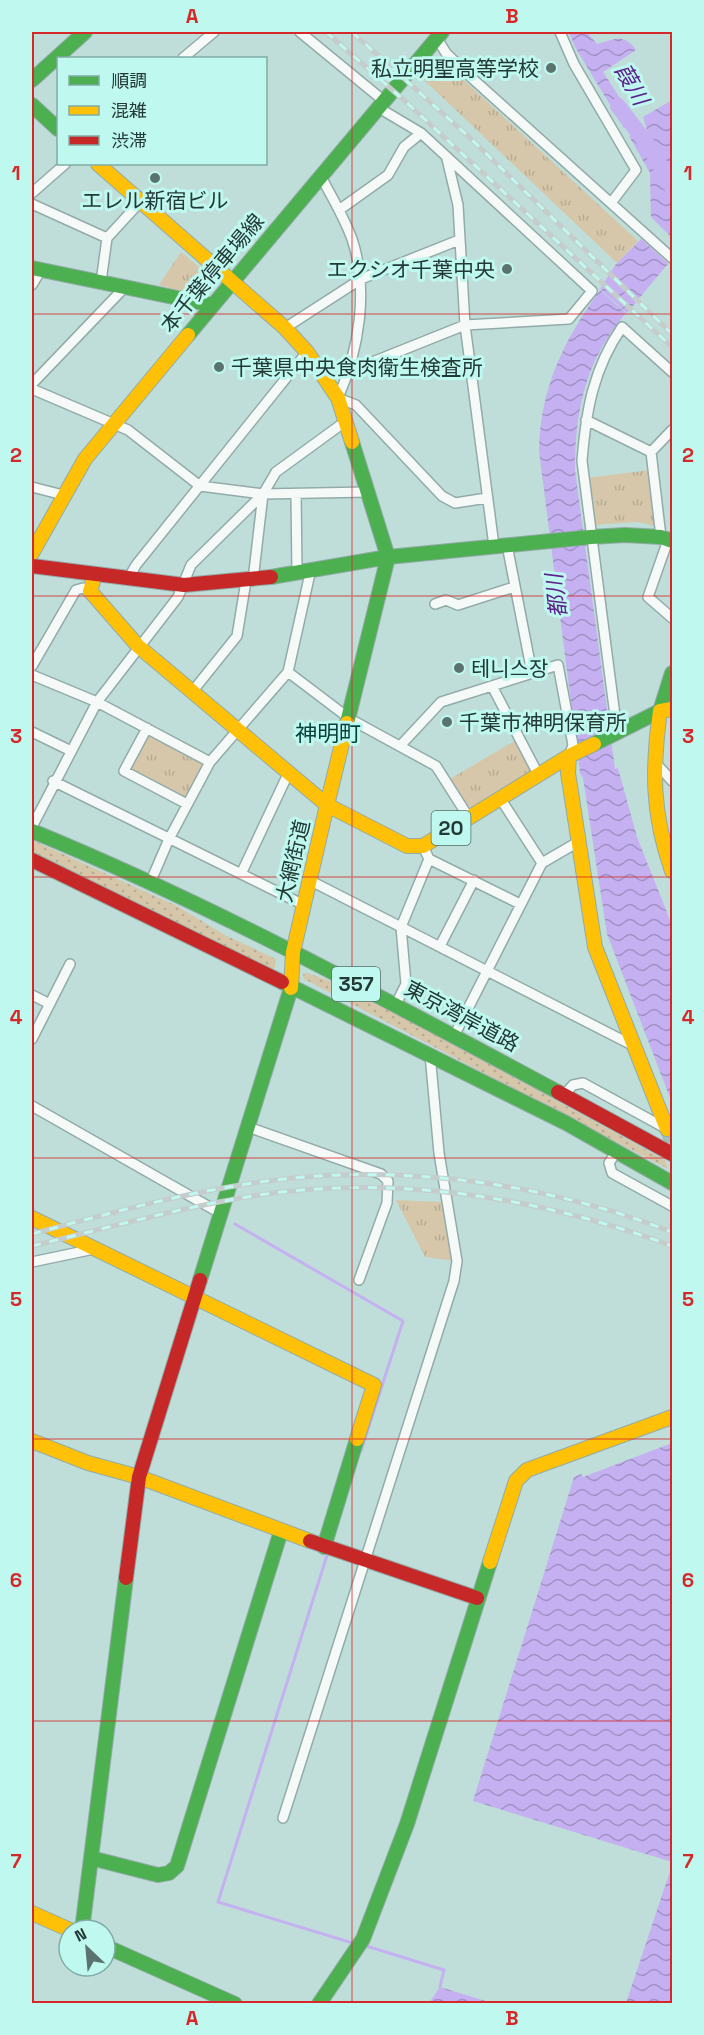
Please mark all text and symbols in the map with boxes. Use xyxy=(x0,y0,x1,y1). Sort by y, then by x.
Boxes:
text: A xyxy=(186,3,199,29)
text: B xyxy=(505,3,519,29)
place label: 私立明聖高等学校 xyxy=(371,55,539,82)
legend xyxy=(57,57,267,165)
water label: 葭川 xyxy=(609,58,656,112)
marker: 私立明聖高等学校 xyxy=(544,61,558,75)
text: 順調 xyxy=(111,69,147,92)
text: 混雑 xyxy=(111,99,147,122)
text: 渋滞 xyxy=(111,129,147,152)
text: 1 xyxy=(11,160,21,186)
text: 1 xyxy=(683,160,693,186)
marker: エレル新宿ビル xyxy=(148,171,162,185)
place label: エレル新宿ビル xyxy=(82,187,229,214)
street label: 本千葉停車場線 xyxy=(154,208,270,338)
place label: エクシオ千葉中央 xyxy=(327,256,495,283)
marker: エクシオ千葉中央 xyxy=(500,262,514,276)
place label: 千葉県中央食肉衛生検査所 xyxy=(231,354,483,381)
marker: 千葉県中央食肉衛生検査所 xyxy=(212,360,226,374)
text: 2 xyxy=(10,442,22,468)
text: 2 xyxy=(682,442,694,468)
water label: 都川 xyxy=(539,570,573,620)
place label: 테니스장 xyxy=(471,655,548,682)
marker: 테니스장 xyxy=(452,661,466,675)
place label: 千葉市神明保育所 xyxy=(459,709,627,736)
marker: 千葉市神明保育所 xyxy=(440,715,454,729)
district label: 神明町 xyxy=(295,719,361,747)
text: 3 xyxy=(10,723,22,749)
text: 3 xyxy=(682,723,694,749)
road number: 20 xyxy=(432,811,470,845)
street label: 大網街道 xyxy=(270,817,316,905)
road number: 357 xyxy=(332,967,380,1001)
street label: 東京湾岸道路 xyxy=(400,975,524,1057)
text: 4 xyxy=(10,1004,23,1030)
text: 4 xyxy=(682,1004,695,1030)
text: 5 xyxy=(10,1286,22,1312)
text: 5 xyxy=(682,1286,694,1312)
text: 6 xyxy=(10,1567,22,1593)
text: 6 xyxy=(682,1567,694,1593)
text: 7 xyxy=(10,1848,22,1874)
text: 7 xyxy=(682,1848,694,1874)
north arrow xyxy=(57,1918,117,1978)
text: N xyxy=(71,1923,90,1947)
text: A xyxy=(186,2005,199,2031)
text: B xyxy=(505,2005,519,2031)

